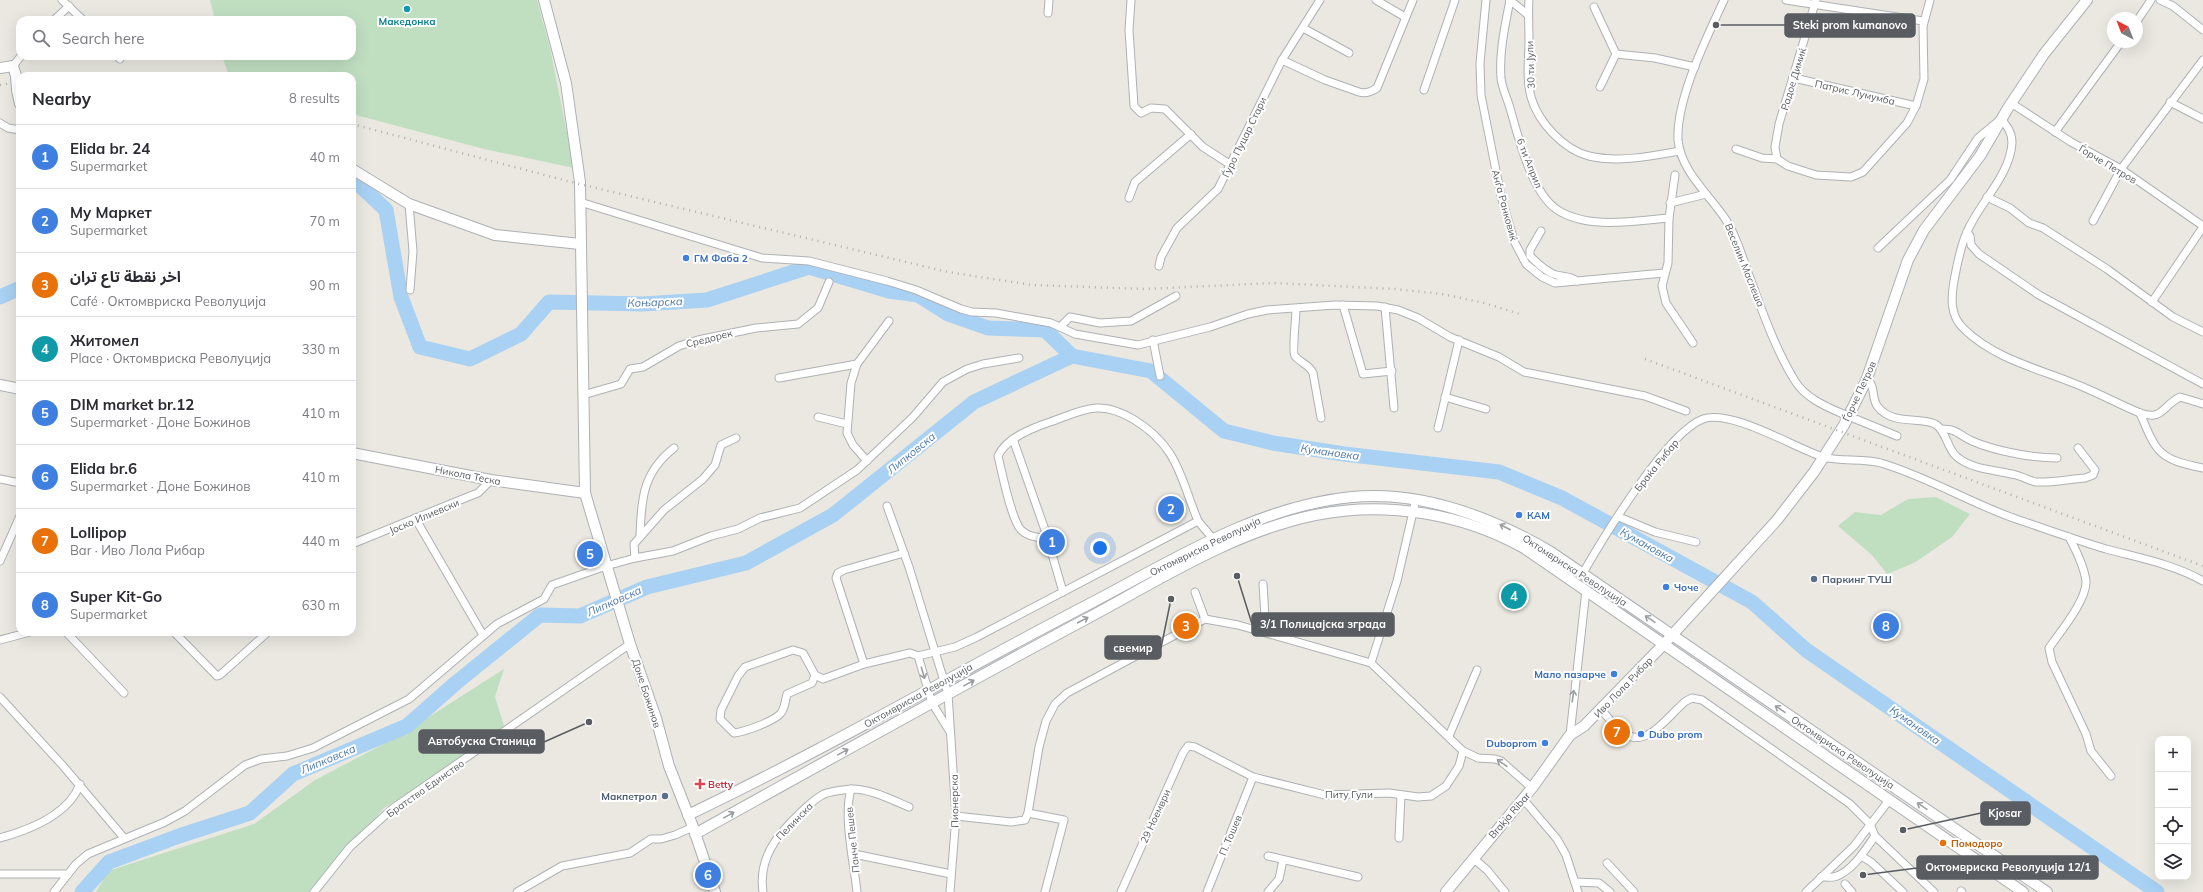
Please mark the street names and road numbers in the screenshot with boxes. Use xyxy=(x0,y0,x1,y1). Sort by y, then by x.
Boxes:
street label: 30 ти Јули xyxy=(1523,41,1538,89)
street label: Радое Димиќ xyxy=(1778,46,1809,112)
street label: Патрис Лумумба xyxy=(1814,77,1896,108)
street label: Ѓуро Пуцар Стари xyxy=(1219,95,1270,180)
street label: 6 ти Април xyxy=(1514,136,1546,190)
street label: Ѓорче Петров xyxy=(2076,142,2139,187)
street label: Анѓа Ранковиќ xyxy=(1489,168,1520,243)
street label: Веселин Маслеша xyxy=(1722,222,1767,309)
street label: Средорек xyxy=(685,326,734,351)
street label: Ѓорче Петров xyxy=(1840,359,1879,424)
street label: Браќа Рибар xyxy=(1631,437,1681,494)
street label: Никола Теска xyxy=(434,463,502,488)
street label: Јоско Илиевски xyxy=(387,496,461,537)
street label: Октомвриска Револуција xyxy=(1148,514,1263,579)
street label: Октомвриска Револуција xyxy=(1520,532,1629,609)
street label: Иво Лола Рибар xyxy=(1591,654,1656,721)
street label: Доне Божинов xyxy=(629,657,664,730)
street label: Октомвриска Револуција xyxy=(862,660,975,731)
street label: Октомвриска Револуција xyxy=(1788,713,1897,792)
street label: Братство Единство xyxy=(384,757,467,820)
street label: Пионерска xyxy=(948,774,961,828)
street label: 29 Ноември xyxy=(1137,787,1174,845)
street label: Питу Гули xyxy=(1325,788,1373,801)
street label: Brakja Ribar xyxy=(1486,789,1533,841)
street label: Пелинска xyxy=(773,800,816,843)
street label: Панче Пешев xyxy=(843,806,862,873)
street label: П. Тошев xyxy=(1216,813,1245,857)

